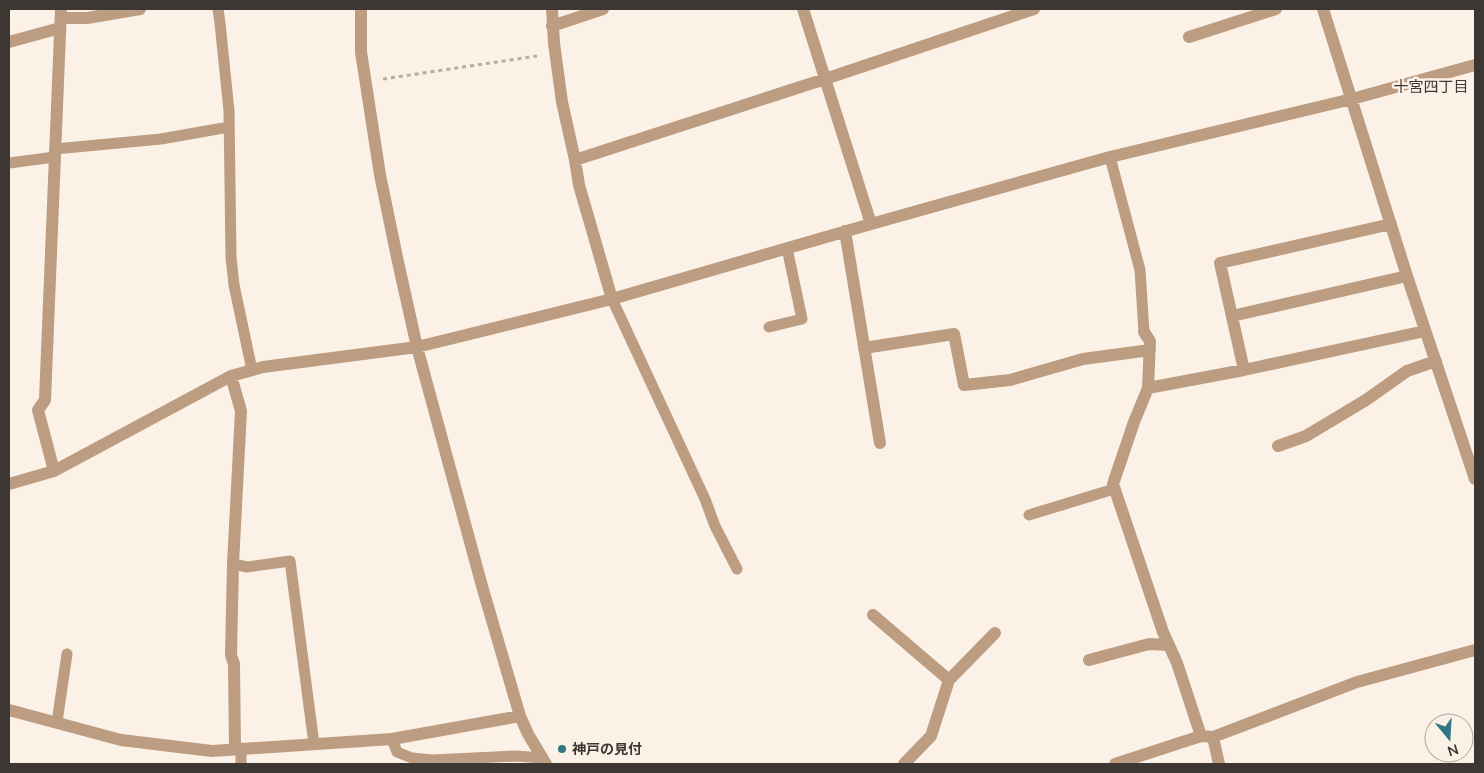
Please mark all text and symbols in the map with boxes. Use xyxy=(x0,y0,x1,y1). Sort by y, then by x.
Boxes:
district label: 十宮四丁目 xyxy=(1393,77,1469,96)
north arrow xyxy=(1424,713,1474,763)
place label: 神戸の見付 xyxy=(572,740,642,758)
text: N xyxy=(1445,740,1461,761)
marker: 神戸の見付 xyxy=(556,743,568,755)

